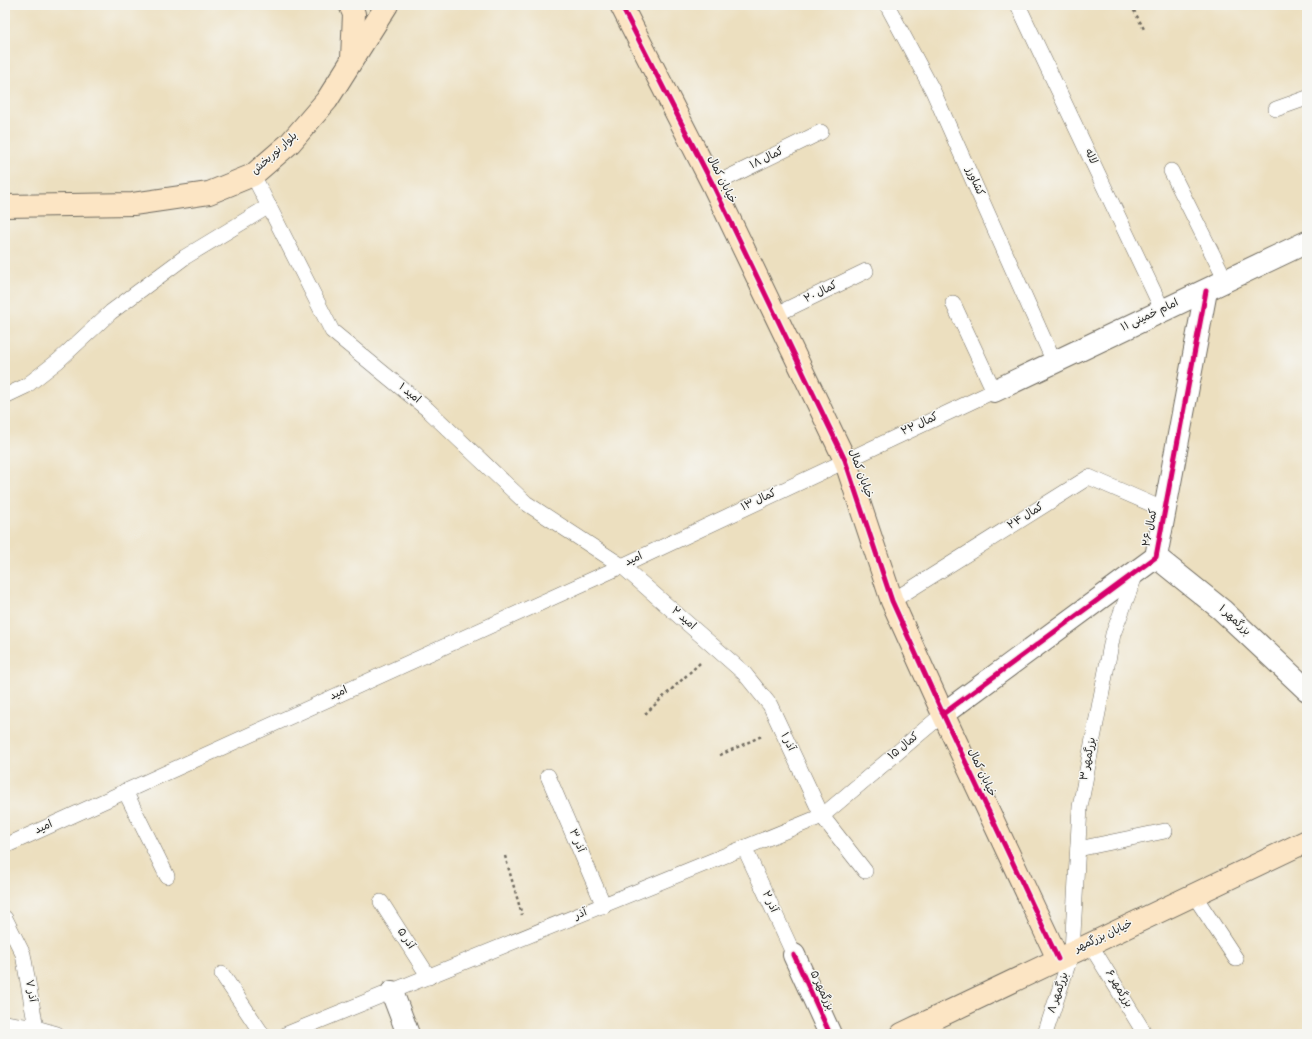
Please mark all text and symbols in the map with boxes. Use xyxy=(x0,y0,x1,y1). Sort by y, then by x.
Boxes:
street label: بلوار نوربخش xyxy=(249,130,300,178)
street label: کمال ۱۸ xyxy=(748,145,786,172)
street label: لاله xyxy=(1081,147,1100,167)
street label: خیابان کمال xyxy=(704,154,739,206)
street label: کشاورز xyxy=(962,164,987,198)
street label: کمال ۲۰ xyxy=(802,279,840,306)
street label: امام خمینی ۱۱ xyxy=(1119,297,1181,335)
street label: امید ۱ xyxy=(396,381,423,406)
street label: کمال ۲۲ xyxy=(899,410,941,439)
street label: خیابان کمال xyxy=(846,447,875,500)
street label: کمال ۱۳ xyxy=(739,487,779,514)
street label: کمال ۲۴ xyxy=(1005,500,1046,533)
street label: کمال ۲۶ xyxy=(1140,508,1161,548)
street label: امید xyxy=(623,550,645,569)
street label: بزرگمهر ۱ xyxy=(1216,602,1254,639)
street label: امید ۲ xyxy=(668,605,698,633)
street label: امید xyxy=(328,684,350,703)
street label: آذر ۱ xyxy=(777,730,799,754)
street label: کمال ۱۵ xyxy=(886,730,922,763)
street label: بزرگمهر ۳ xyxy=(1077,736,1099,782)
street label: خیابان کمال xyxy=(965,747,998,799)
street label: امید xyxy=(33,818,55,837)
street label: آذر ۳ xyxy=(566,827,589,856)
street label: آذر ۲ xyxy=(759,889,782,916)
street label: آذر xyxy=(571,905,590,923)
street label: خیابان بزرگمهر xyxy=(1071,917,1135,956)
street label: آذر ۵ xyxy=(394,925,419,953)
street label: بزرگمهر ۶ xyxy=(1102,967,1136,1010)
street label: بزرگمهر ۵ xyxy=(807,968,837,1013)
street label: بزرگمهر ۸ xyxy=(1044,970,1072,1015)
street label: آذر ۷ xyxy=(22,978,40,1004)

